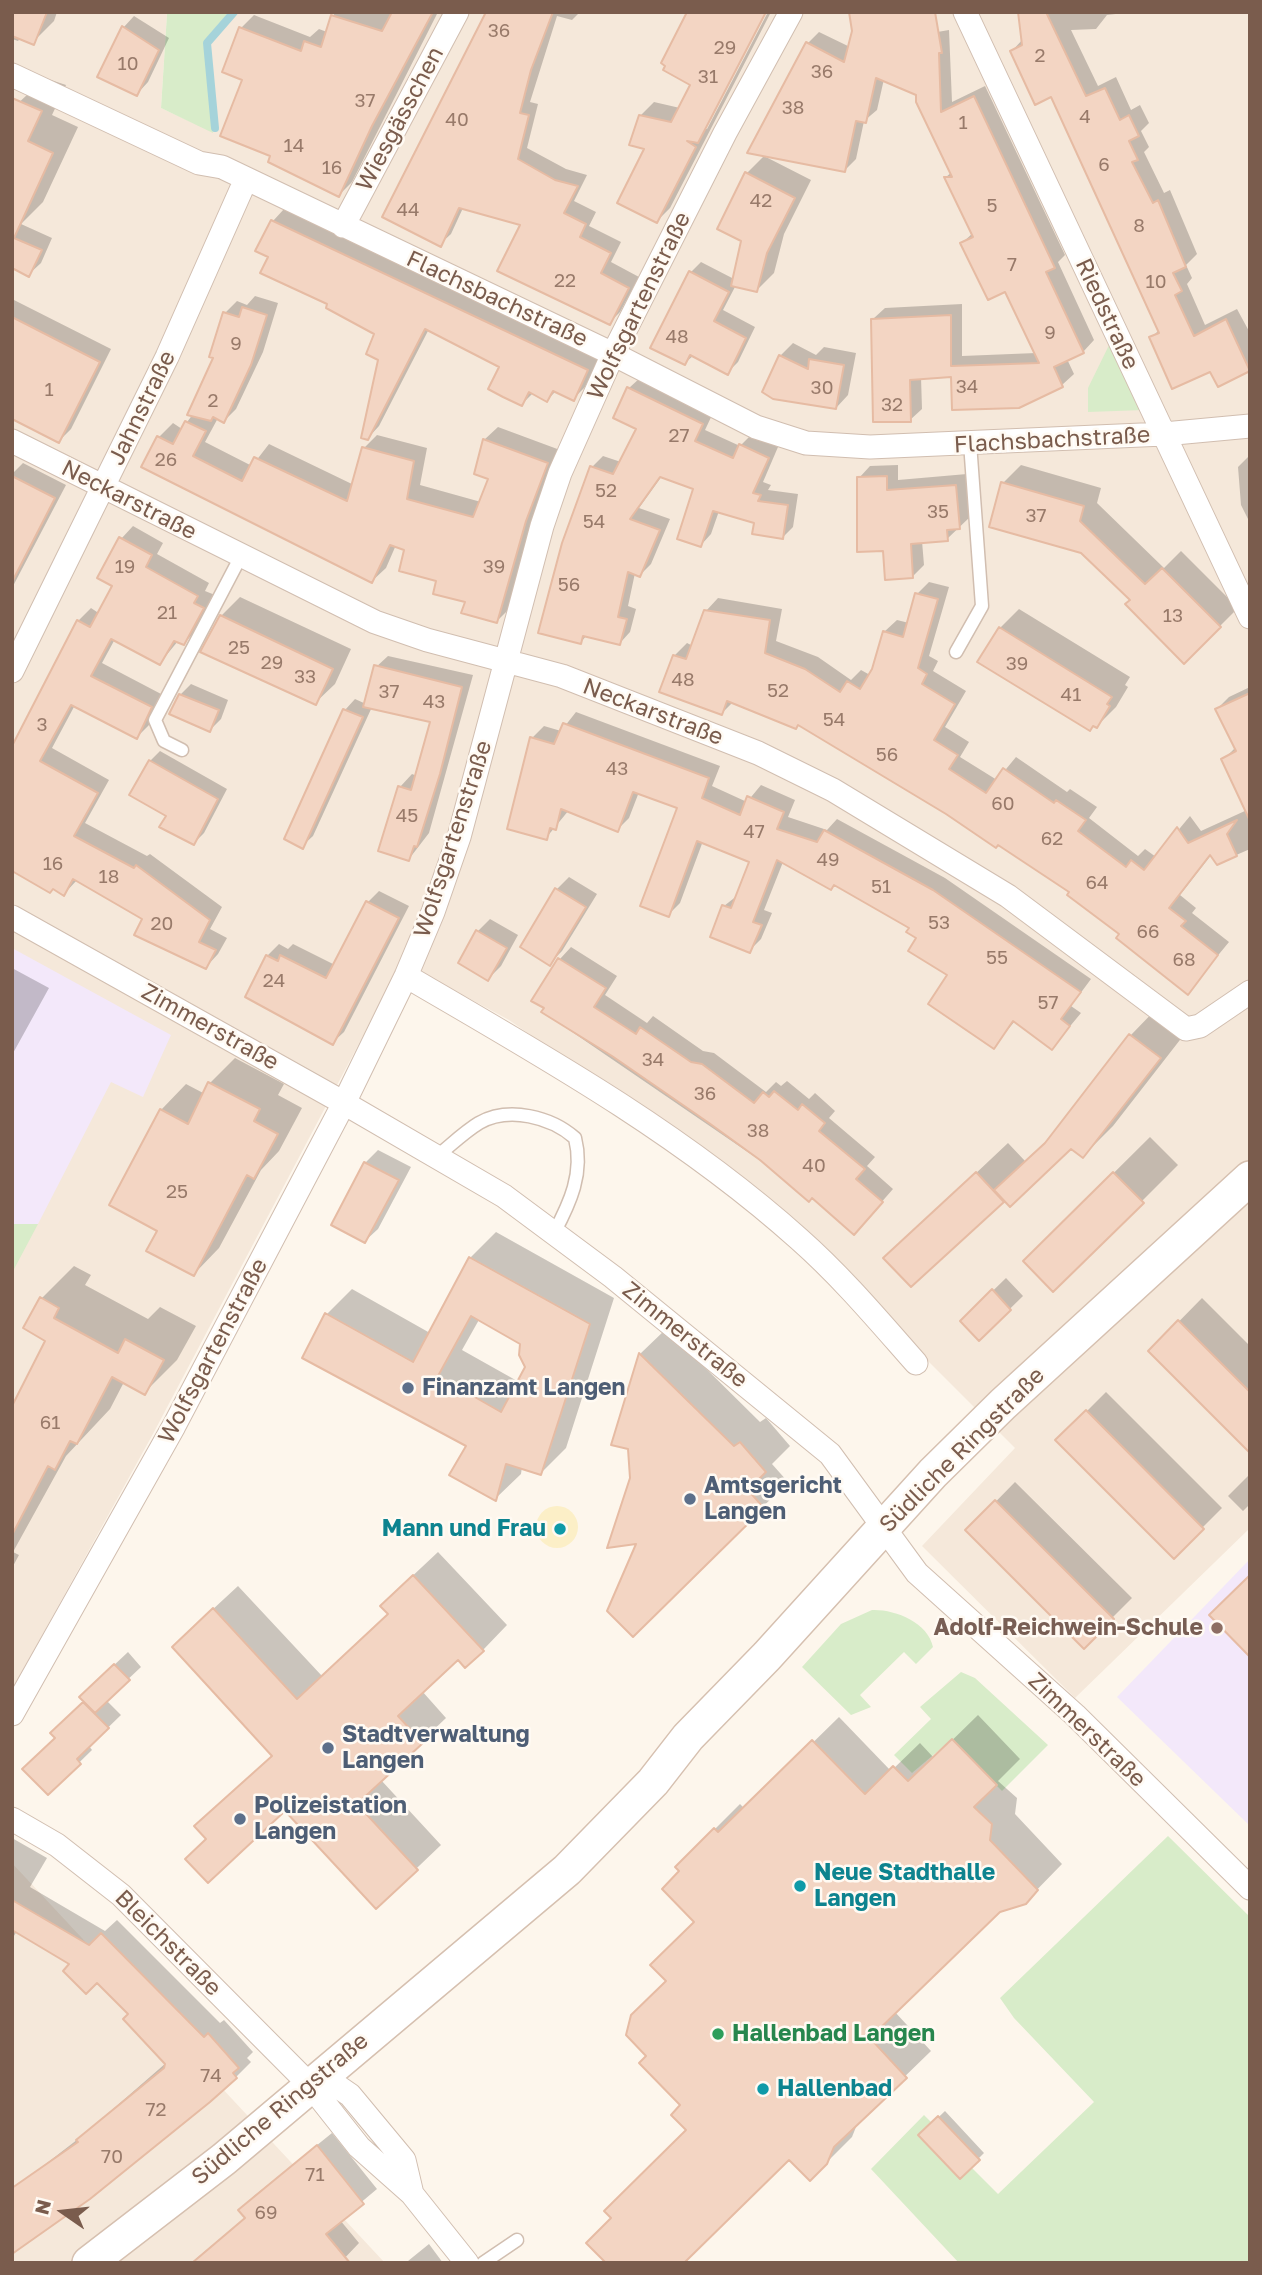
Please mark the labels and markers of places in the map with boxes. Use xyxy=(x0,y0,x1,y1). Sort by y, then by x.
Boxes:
place label: Finanzamt Langen xyxy=(422,1374,626,1402)
marker: Finanzamt Langen xyxy=(400,1380,416,1396)
place label: Amtsgericht Langen xyxy=(704,1472,842,1526)
marker: Amtsgericht Langen xyxy=(682,1491,698,1507)
place label: Mann und Frau xyxy=(382,1515,546,1543)
marker: Mann und Frau xyxy=(552,1521,568,1537)
place label: Adolf-Reichwein-Schule xyxy=(933,1614,1203,1642)
marker: Adolf-Reichwein-Schule xyxy=(1209,1620,1225,1636)
place label: Stadtverwaltung Langen xyxy=(342,1721,530,1775)
marker: Stadtverwaltung Langen xyxy=(320,1740,336,1756)
place label: Polizeistation Langen xyxy=(254,1792,407,1846)
marker: Polizeistation Langen xyxy=(232,1811,248,1827)
place label: Neue Stadthalle Langen xyxy=(814,1859,995,1913)
marker: Neue Stadthalle Langen xyxy=(792,1878,808,1894)
place label: Hallenbad Langen xyxy=(732,2020,935,2048)
marker: Hallenbad Langen xyxy=(710,2026,726,2042)
place label: Hallenbad xyxy=(777,2075,892,2103)
marker: Hallenbad xyxy=(755,2081,771,2097)

